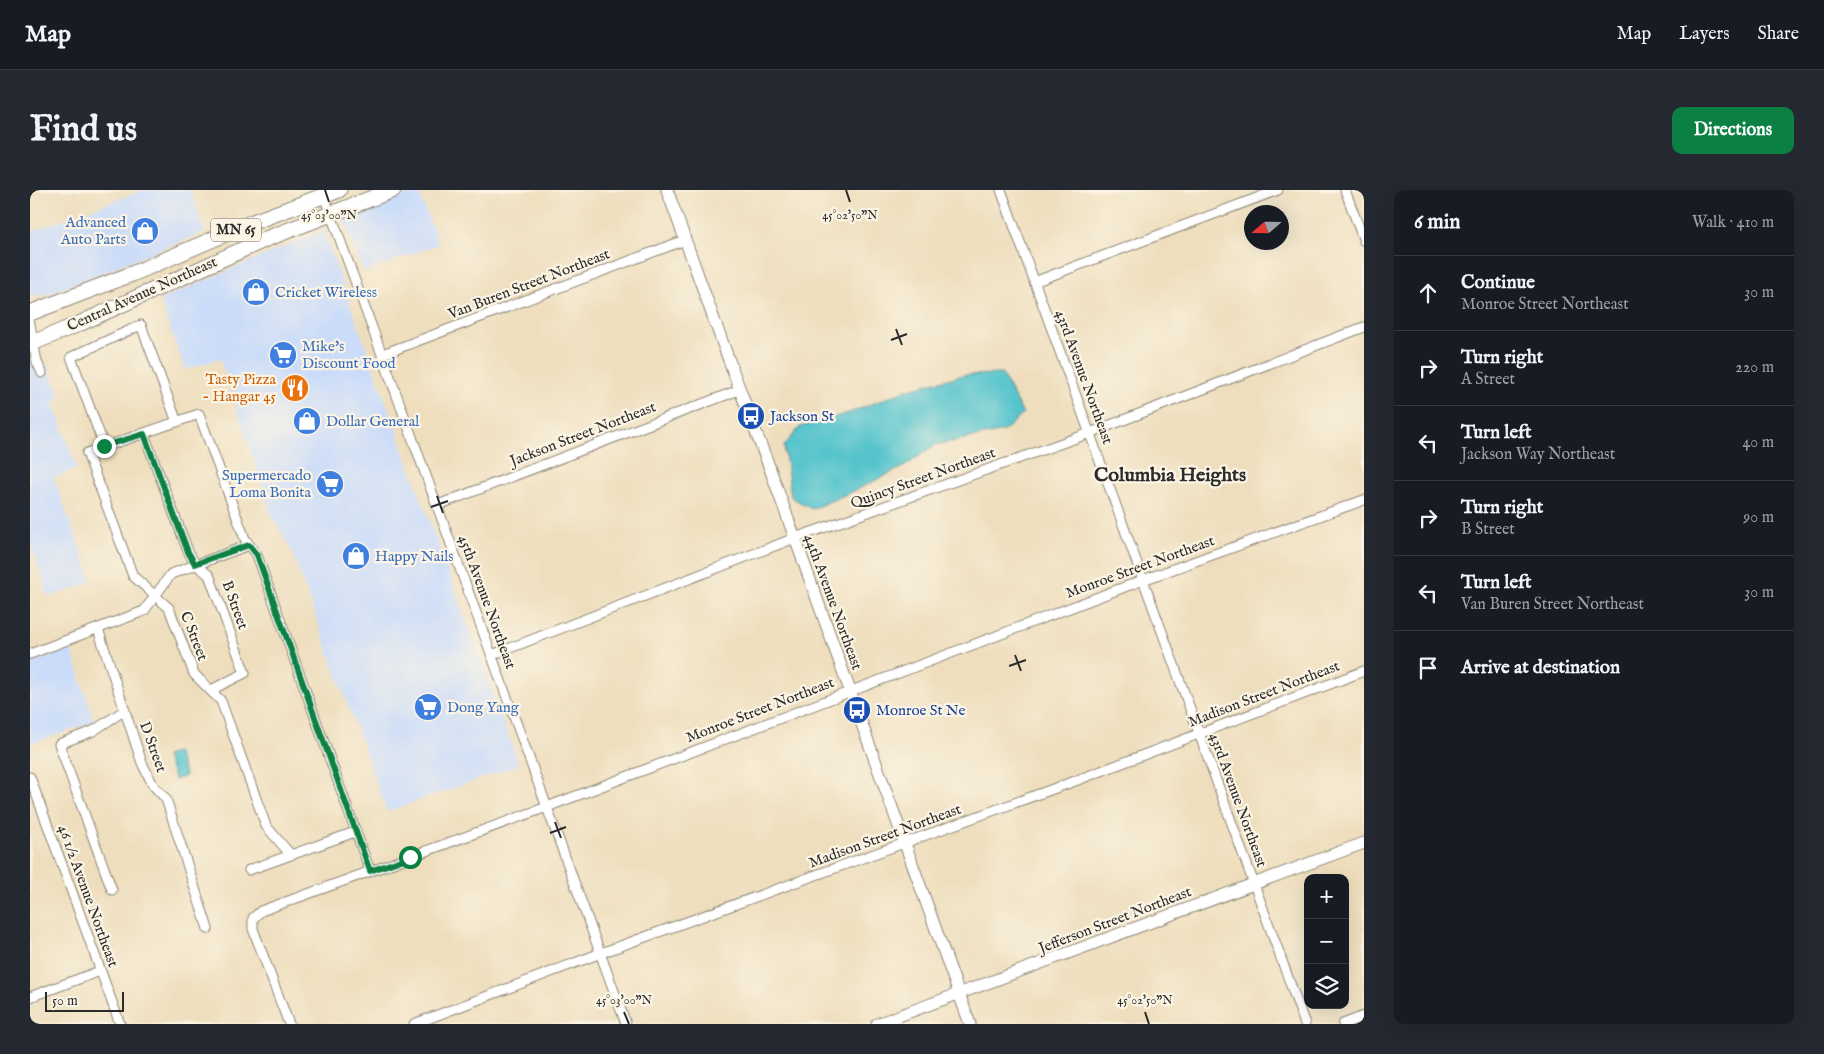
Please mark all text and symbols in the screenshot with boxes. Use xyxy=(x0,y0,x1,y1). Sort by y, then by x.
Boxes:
text: Map xyxy=(25,19,71,50)
text: Map xyxy=(1617,23,1651,46)
text: Layers xyxy=(1679,23,1730,46)
text: Share xyxy=(1758,23,1799,46)
button: Directions xyxy=(1672,107,1794,154)
text: Find us xyxy=(30,108,137,153)
north arrow xyxy=(1244,205,1289,250)
text: 45°03'00"N xyxy=(301,208,358,223)
text: 45°02'50"N xyxy=(822,208,878,223)
text: 6 min xyxy=(1414,209,1460,236)
place label: Advanced Auto Parts xyxy=(60,213,127,249)
text: Walk · 410 m xyxy=(1692,213,1774,233)
shop icon: Advanced Auto Parts xyxy=(130,216,160,246)
road number: MN 65 xyxy=(211,218,261,242)
street label: Van Buren Street Northeast xyxy=(445,244,612,324)
street label: Central Avenue Northeast xyxy=(64,252,220,336)
text: Continue xyxy=(1461,271,1535,295)
shop icon: Cricket Wireless xyxy=(241,277,271,307)
icon: ahead xyxy=(1414,279,1442,307)
place label: Cricket Wireless xyxy=(275,283,377,302)
text: 30 m xyxy=(1744,283,1774,303)
text: Monroe Street Northeast xyxy=(1461,295,1629,315)
street label: 43rd Avenue Northeast xyxy=(1051,307,1117,447)
place label: Mike's Discount Food xyxy=(302,337,397,373)
supermarket icon: Mike's Discount Food xyxy=(268,340,298,370)
text: Turn right xyxy=(1461,346,1543,370)
icon: right xyxy=(1414,354,1442,382)
text: 220 m xyxy=(1735,358,1774,378)
place label: Tasty Pizza - Hangar 45 xyxy=(202,370,277,406)
text: A Street xyxy=(1461,370,1515,390)
restaurant icon: Tasty Pizza - Hangar 45 xyxy=(280,373,310,403)
street label: Jackson Street Northeast xyxy=(505,397,659,471)
bus stop icon: Jackson St xyxy=(736,401,766,431)
shop icon: Dollar General xyxy=(292,406,322,436)
place label: Jackson St xyxy=(768,407,834,426)
place label: Dollar General xyxy=(326,412,420,431)
text: Turn left xyxy=(1461,421,1532,445)
icon: left xyxy=(1414,429,1442,457)
text: 40 m xyxy=(1742,433,1774,453)
route end xyxy=(93,435,116,458)
street label: Quincy Street Northeast xyxy=(848,443,998,513)
text: Jackson Way Northeast xyxy=(1461,445,1615,465)
district label: Columbia Heights xyxy=(1094,463,1246,488)
place label: Supermercado Loma Bonita xyxy=(222,466,312,502)
supermarket icon: Supermercado Loma Bonita xyxy=(315,469,345,499)
text: Turn right xyxy=(1461,496,1543,520)
icon: right xyxy=(1414,504,1442,532)
text: 90 m xyxy=(1743,508,1774,528)
text: B Street xyxy=(1461,520,1515,540)
street label: 44th Avenue Northeast xyxy=(800,531,866,673)
street label: Monroe Street Northeast xyxy=(1063,531,1217,603)
street label: 45th Avenue Northeast xyxy=(454,532,520,672)
shop icon: Happy Nails xyxy=(341,541,371,571)
place label: Happy Nails xyxy=(375,547,454,566)
text: Turn left xyxy=(1461,571,1532,595)
street label: B Street xyxy=(217,578,253,632)
icon: left xyxy=(1414,579,1442,607)
text: 30 m xyxy=(1744,583,1774,603)
text: Van Buren Street Northeast xyxy=(1461,595,1644,615)
street label: C Street xyxy=(176,609,212,663)
icon: arrive xyxy=(1414,654,1442,682)
street label: Madison Street Northeast xyxy=(1186,656,1342,732)
text: Arrive at destination xyxy=(1461,656,1620,680)
street label: Monroe Street Northeast xyxy=(683,673,837,747)
supermarket icon: Dong Yang xyxy=(413,692,443,722)
bus stop icon: Monroe St Ne xyxy=(842,695,872,725)
place label: Dong Yang xyxy=(447,698,520,717)
place label: Monroe St Ne xyxy=(876,701,965,720)
street label: D Street xyxy=(135,719,171,775)
street label: 43rd Avenue Northeast xyxy=(1205,730,1271,870)
street label: Madison Street Northeast xyxy=(806,800,964,872)
street label: 46 1/2 Avenue Northeast xyxy=(53,822,123,970)
route start xyxy=(399,846,422,869)
map controls xyxy=(1304,874,1349,1009)
button: + xyxy=(1304,874,1349,919)
street label: Jefferson Street Northeast xyxy=(1034,882,1194,959)
button: − xyxy=(1304,919,1349,964)
button: layers xyxy=(1304,964,1349,1009)
scale bar xyxy=(45,989,124,1012)
text: 50 m xyxy=(52,992,78,1010)
text: 45°03'00"N xyxy=(596,993,653,1008)
text: 45°02'50"N xyxy=(1117,993,1173,1008)

